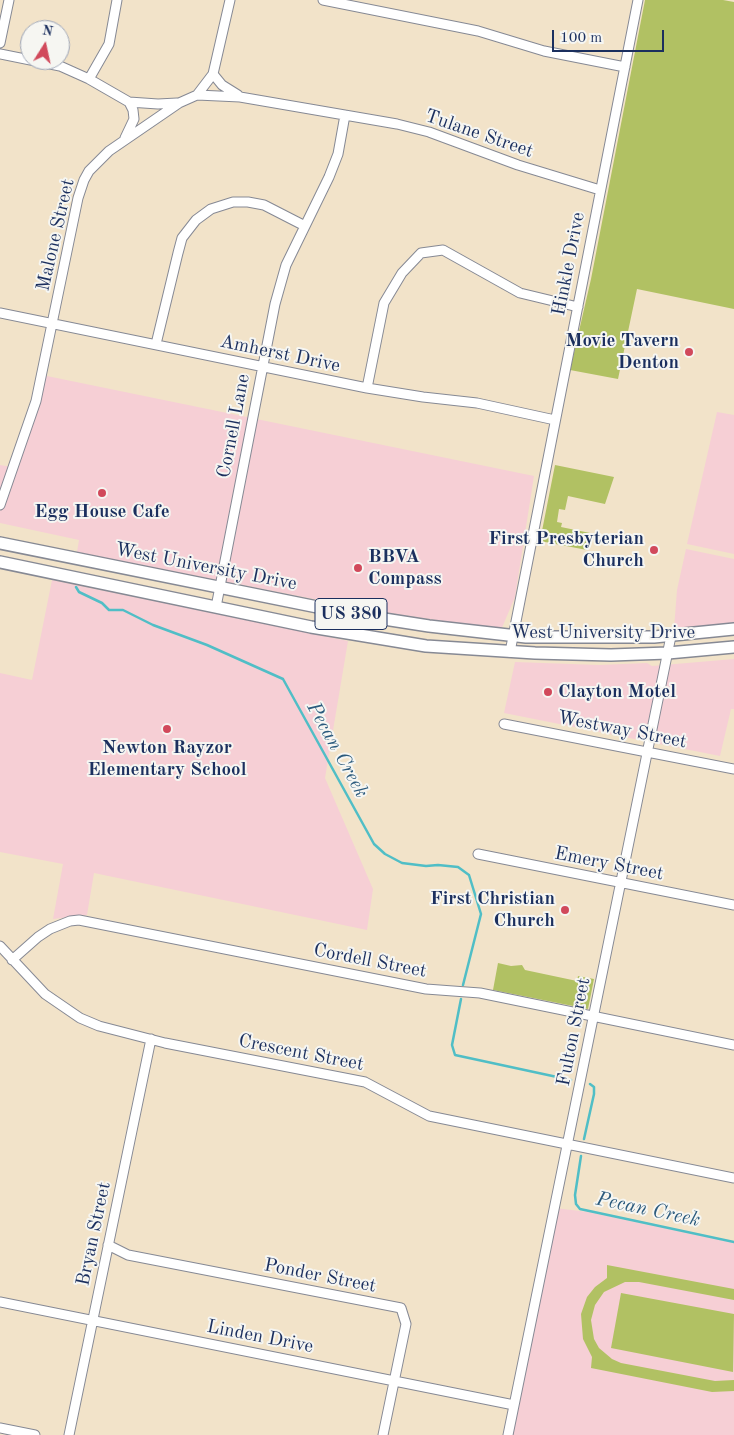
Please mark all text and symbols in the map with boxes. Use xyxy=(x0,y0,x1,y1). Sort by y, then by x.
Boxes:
north arrow xyxy=(20,20,70,70)
scale bar xyxy=(554,20,666,52)
text: N xyxy=(41,23,54,39)
text: 100 m xyxy=(560,31,602,46)
street label: Tulane Street xyxy=(422,105,536,163)
street label: Malone Street xyxy=(32,177,80,293)
street label: Hinkle Drive xyxy=(548,210,590,318)
street label: Amherst Drive xyxy=(218,330,342,378)
place label: Movie Tavern Denton xyxy=(566,330,679,374)
marker: Movie Tavern Denton xyxy=(683,346,695,358)
street label: Cornell Lane xyxy=(213,372,255,480)
marker: Egg House Cafe xyxy=(96,487,108,499)
place label: Egg House Cafe xyxy=(34,501,170,523)
place label: First Presbyterian Church xyxy=(488,528,644,572)
street label: West University Drive xyxy=(113,538,299,596)
marker: First Presbyterian Church xyxy=(648,544,660,556)
place label: BBVA Compass xyxy=(368,546,442,590)
marker: BBVA Compass xyxy=(352,562,364,574)
road number: US 380 xyxy=(315,598,387,630)
street label: West University Drive xyxy=(511,622,695,644)
place label: Clayton Motel xyxy=(558,681,676,703)
marker: Clayton Motel xyxy=(542,686,554,698)
water label: Pecan Creek xyxy=(301,698,373,802)
street label: Westway Street xyxy=(555,706,689,754)
marker: Newton Rayzor Elementary School xyxy=(161,723,173,735)
place label: Newton Rayzor Elementary School xyxy=(87,737,247,781)
street label: Emery Street xyxy=(553,842,665,886)
place label: First Christian Church xyxy=(430,888,555,932)
marker: First Christian Church xyxy=(559,904,571,916)
street label: Cordell Street xyxy=(312,939,428,983)
street label: Fulton Street xyxy=(552,976,596,1088)
street label: Crescent Street xyxy=(236,1030,366,1076)
street label: Bryan Street xyxy=(72,1180,116,1288)
water label: Pecan Creek xyxy=(594,1187,702,1233)
street label: Ponder Street xyxy=(262,1254,378,1298)
street label: Linden Drive xyxy=(205,1316,315,1358)

